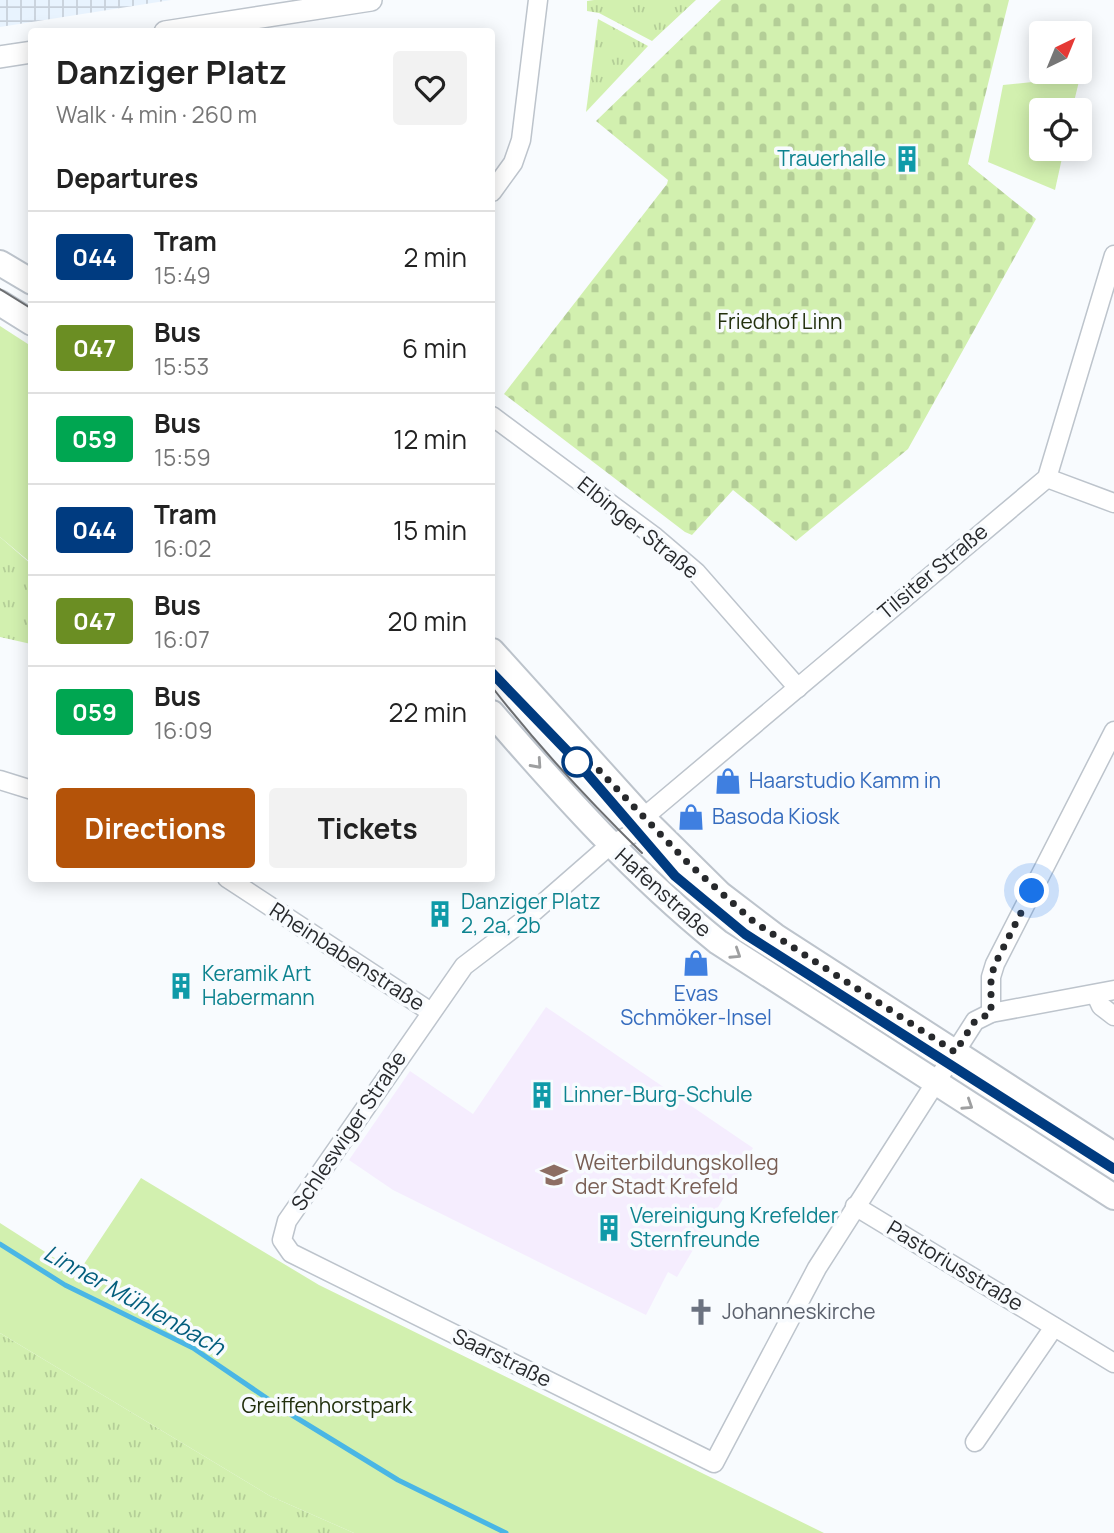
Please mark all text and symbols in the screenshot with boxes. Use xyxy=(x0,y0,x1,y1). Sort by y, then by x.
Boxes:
north arrow xyxy=(1029,21,1092,84)
map controls xyxy=(1029,21,1092,161)
text: Danziger Platz xyxy=(56,49,287,94)
button: heart xyxy=(393,51,467,125)
text: Walk · 4 min · 260 m xyxy=(56,98,257,130)
button: locate xyxy=(1029,98,1092,161)
place label: Trauerhalle xyxy=(777,144,886,172)
building icon: Trauerhalle xyxy=(892,144,922,174)
text: Departures xyxy=(56,160,198,196)
text: Tram xyxy=(154,223,217,259)
text: 2 min xyxy=(403,239,467,275)
text: 044 xyxy=(72,240,117,273)
text: 15:49 xyxy=(154,259,211,291)
park label: Friedhof Linn xyxy=(718,307,842,335)
text: Bus xyxy=(154,314,201,350)
text: 6 min xyxy=(402,330,467,366)
text: 047 xyxy=(73,331,116,364)
text: 15:53 xyxy=(154,350,209,382)
text: Bus xyxy=(154,405,201,441)
text: 12 min xyxy=(393,421,467,457)
text: 059 xyxy=(72,422,117,455)
text: 15:59 xyxy=(154,441,211,473)
street label: Elbinger Straße xyxy=(572,470,705,585)
text: Tram xyxy=(154,496,217,532)
text: 15 min xyxy=(393,512,467,548)
text: 044 xyxy=(72,513,117,546)
street label: Tilsiter Straße xyxy=(872,517,993,625)
text: 16:02 xyxy=(154,532,211,564)
text: Bus xyxy=(154,587,201,623)
text: 20 min xyxy=(388,603,467,639)
text: 047 xyxy=(73,604,116,637)
text: 16:07 xyxy=(154,623,210,655)
text: Bus xyxy=(154,678,201,714)
text: 22 min xyxy=(389,694,467,730)
text: 059 xyxy=(72,695,117,728)
text: 16:09 xyxy=(154,714,212,746)
unlabelled marker xyxy=(562,747,592,777)
one-way arrow xyxy=(529,756,541,769)
shop icon: Haarstudio Kamm in xyxy=(713,766,743,796)
place label: Haarstudio Kamm in xyxy=(749,766,941,794)
button: Directions xyxy=(56,788,255,868)
button: Tickets xyxy=(269,788,467,868)
shop icon: Basoda Kiosk xyxy=(676,802,706,832)
place label: Basoda Kiosk xyxy=(712,802,840,830)
street label: Hafenstraße xyxy=(609,842,718,943)
your location xyxy=(1014,873,1049,908)
place label: Danziger Platz 2, 2a, 2b xyxy=(461,887,601,939)
street label: Rheinbabenstraße xyxy=(265,896,430,1017)
building icon: Danziger Platz 2, 2a, 2b xyxy=(425,899,455,929)
one-way arrow xyxy=(729,946,742,959)
shop icon: Evas Schmöker-Insel xyxy=(681,948,711,978)
place label: Keramik Art Habermann xyxy=(202,959,315,1011)
building icon: Keramik Art Habermann xyxy=(166,971,196,1001)
place label: Evas Schmöker-Insel xyxy=(620,979,772,1031)
street label: Schleswiger Straße xyxy=(284,1045,412,1216)
building icon: Linner-Burg-Schule xyxy=(527,1080,557,1110)
place label: Linner-Burg-Schule xyxy=(563,1080,753,1108)
one-way arrow xyxy=(960,1097,973,1110)
place label: Weiterbildungskolleg der Stadt Krefeld xyxy=(575,1148,779,1200)
school or university icon: Weiterbildungskolleg der Stadt Krefeld xyxy=(539,1160,569,1190)
place label: Vereinigung Krefelder Sternfreunde xyxy=(630,1201,839,1253)
building icon: Vereinigung Krefelder Sternfreunde xyxy=(594,1213,624,1243)
street label: Pastoriusstraße xyxy=(882,1213,1029,1317)
water label: Linner Mühlenbach xyxy=(38,1236,232,1363)
church icon: Johanneskirche xyxy=(686,1297,716,1327)
place label: Johanneskirche xyxy=(722,1297,876,1325)
street label: Saarstraße xyxy=(448,1321,556,1393)
park label: Greiffenhorstpark xyxy=(242,1391,413,1419)

